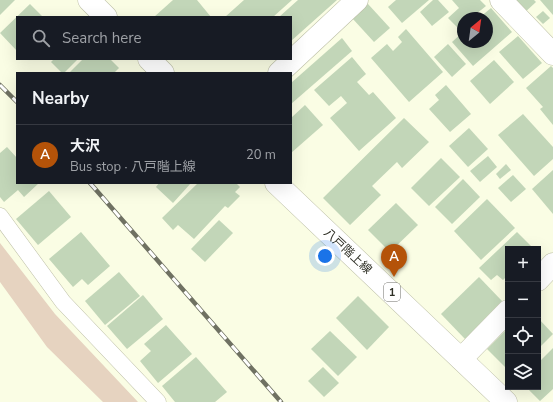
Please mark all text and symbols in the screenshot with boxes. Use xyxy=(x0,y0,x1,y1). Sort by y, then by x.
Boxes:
north arrow xyxy=(457,12,493,48)
search box xyxy=(16,16,292,60)
icon: search xyxy=(30,27,52,49)
text: Search here xyxy=(62,28,142,48)
text: Nearby xyxy=(32,87,89,110)
text: 大沢 xyxy=(70,136,100,156)
text: A xyxy=(40,146,50,164)
text: 20 m xyxy=(246,146,276,164)
text: Bus stop · 八戸階上線 xyxy=(70,158,196,176)
street label: 八戸階上線 xyxy=(321,225,375,277)
pin: A xyxy=(381,244,407,277)
your location xyxy=(315,246,335,266)
map controls xyxy=(505,246,541,390)
button: + xyxy=(505,246,541,282)
button: − xyxy=(505,282,541,318)
road number: 1 xyxy=(384,283,400,301)
button: locate xyxy=(505,318,541,354)
button: layers xyxy=(505,354,541,390)

